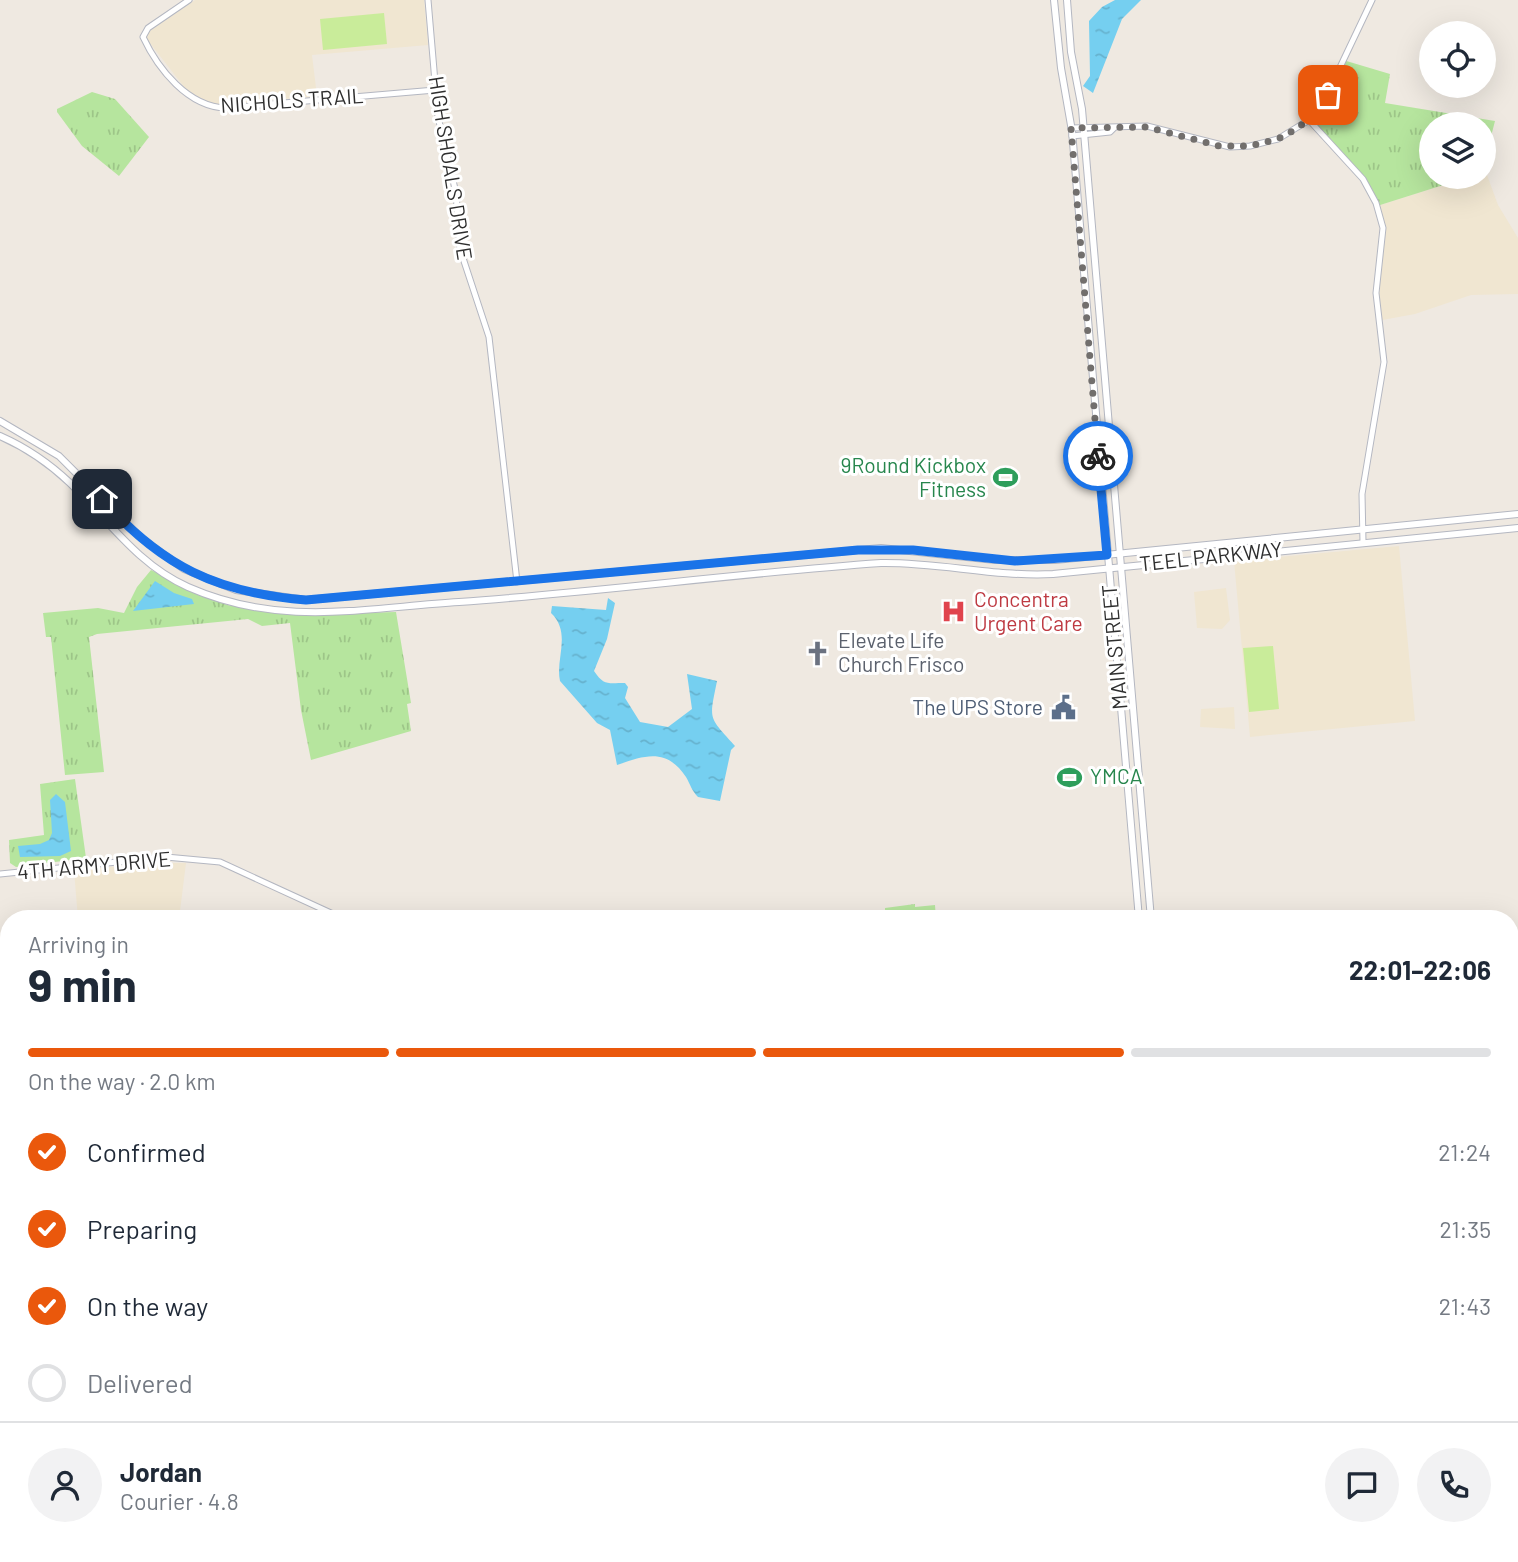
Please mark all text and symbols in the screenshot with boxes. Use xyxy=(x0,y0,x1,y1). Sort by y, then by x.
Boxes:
map controls xyxy=(1419,21,1496,189)
button: locate xyxy=(1419,21,1496,98)
pin xyxy=(1298,65,1358,125)
street label: HIGH SHOALS DRIVE xyxy=(425,74,478,262)
icon: bag xyxy=(1309,76,1347,114)
street label: NICHOLS TRAIL xyxy=(220,82,364,117)
button: layers xyxy=(1419,112,1496,189)
courier xyxy=(1063,421,1133,491)
icon: bike xyxy=(1079,437,1117,475)
place label: 9Round Kickbox Fitness xyxy=(841,452,986,501)
sports icon: 9Round Kickbox Fitness xyxy=(992,464,1020,492)
pin xyxy=(72,469,132,529)
icon: home xyxy=(83,480,121,518)
street label: TEEL PARKWAY xyxy=(1138,536,1284,575)
street label: MAIN STREET xyxy=(1096,583,1131,711)
place label: Concentra Urgent Care xyxy=(974,586,1083,635)
hospital icon: Concentra Urgent Care xyxy=(940,598,968,626)
place label: Elevate Life Church Frisco xyxy=(838,627,964,676)
church icon: Elevate Life Church Frisco xyxy=(804,639,832,667)
place label: The UPS Store xyxy=(912,694,1043,719)
public building icon: The UPS Store xyxy=(1049,694,1077,722)
sports icon: YMCA xyxy=(1056,763,1084,791)
place label: YMCA xyxy=(1090,763,1143,788)
street label: 4TH ARMY DRIVE xyxy=(16,845,172,884)
text: Arriving in xyxy=(28,930,129,958)
text: 22:01–22:06 xyxy=(1349,954,1491,985)
text: 9 min xyxy=(28,956,137,1011)
text: On the way · 2.0 km xyxy=(28,1067,215,1095)
icon: check xyxy=(28,1133,66,1171)
text: Confirmed xyxy=(87,1136,206,1167)
text: 21:24 xyxy=(1438,1138,1491,1166)
icon: check xyxy=(28,1210,66,1248)
text: Preparing xyxy=(87,1213,197,1244)
text: 21:35 xyxy=(1439,1215,1491,1243)
icon: check xyxy=(28,1287,66,1325)
text: On the way xyxy=(87,1290,208,1321)
text: 21:43 xyxy=(1439,1292,1491,1320)
text: Delivered xyxy=(87,1367,193,1398)
button: person xyxy=(28,1448,102,1522)
button: chat xyxy=(1325,1448,1399,1522)
button: phone xyxy=(1417,1448,1491,1522)
text: Jordan xyxy=(120,1456,202,1487)
text: Courier · 4.8 xyxy=(120,1487,239,1515)

